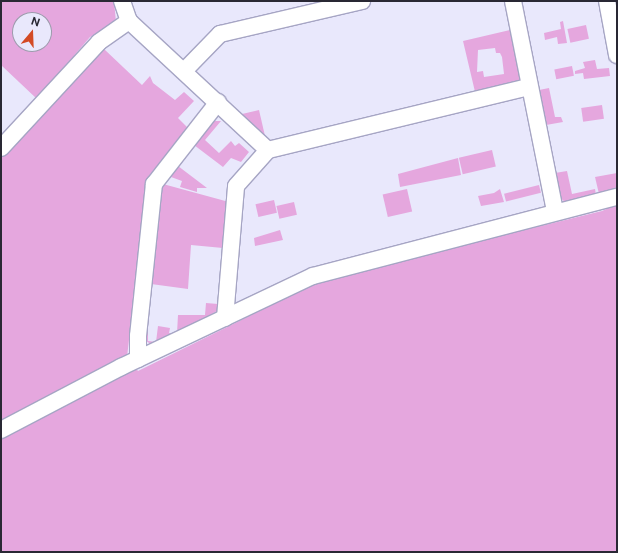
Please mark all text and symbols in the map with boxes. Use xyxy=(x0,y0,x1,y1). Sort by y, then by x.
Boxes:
north arrow xyxy=(12,12,52,52)
text: N xyxy=(30,15,42,29)

